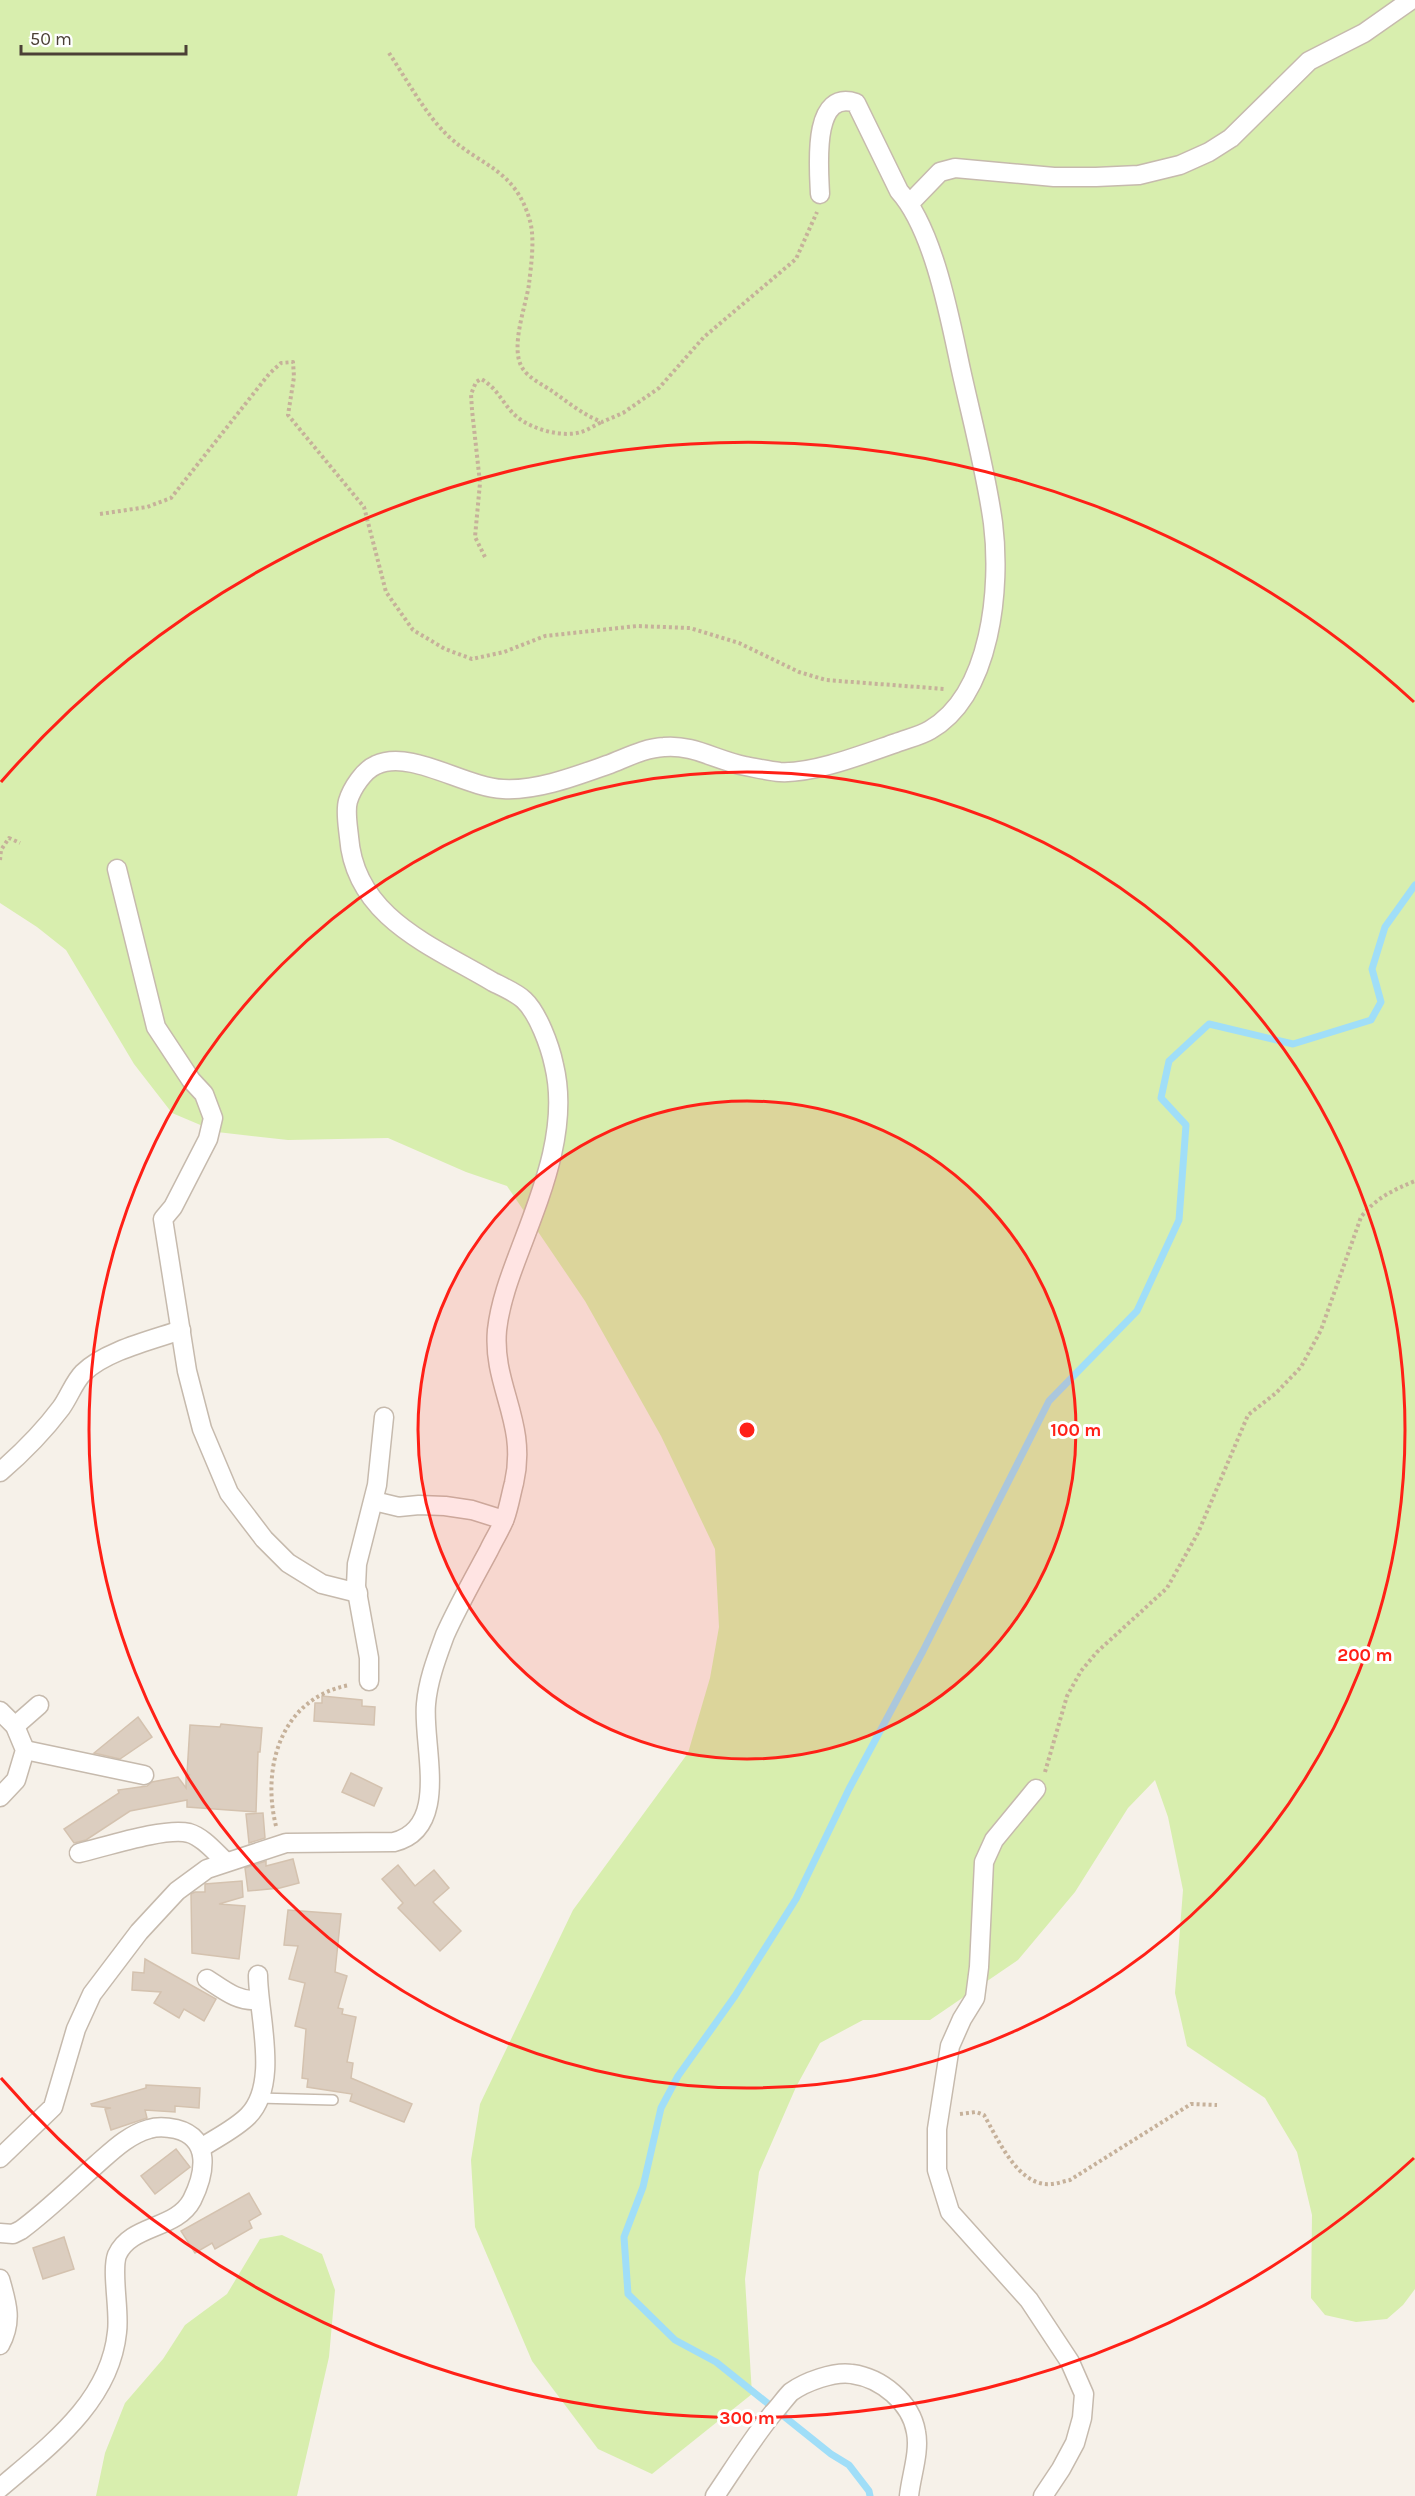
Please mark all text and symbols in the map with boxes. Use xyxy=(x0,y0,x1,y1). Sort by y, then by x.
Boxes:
scale bar xyxy=(21,18,186,56)
text: 50 m xyxy=(30,28,72,50)
text: 100 m xyxy=(1051,1419,1101,1441)
centre of rings xyxy=(737,1420,757,1440)
text: 200 m xyxy=(1337,1644,1393,1666)
text: 300 m xyxy=(719,2407,775,2429)

